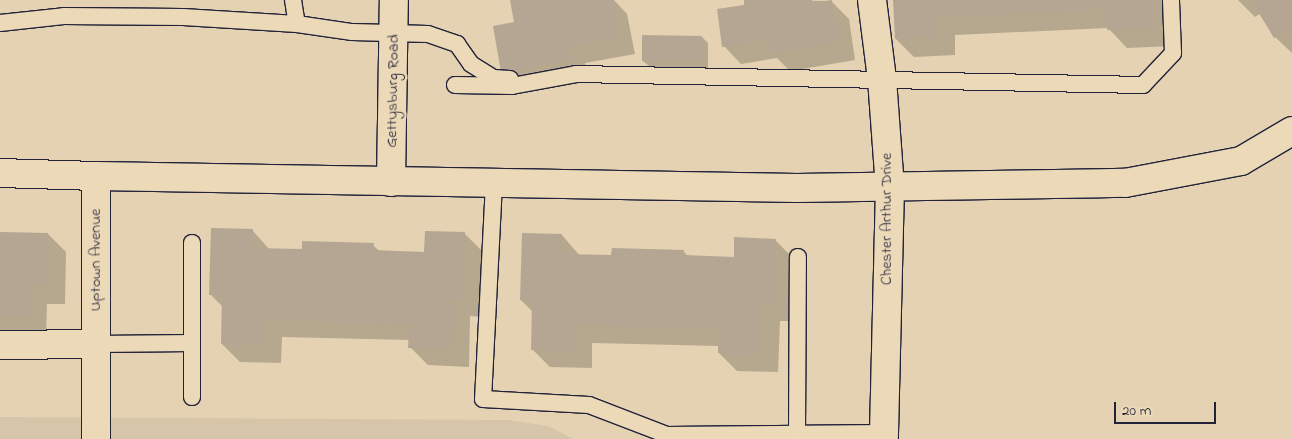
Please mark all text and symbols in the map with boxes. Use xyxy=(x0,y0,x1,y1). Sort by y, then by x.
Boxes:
street label: Gettysburg Road xyxy=(382,34,404,148)
street label: Chester Arthur Drive xyxy=(877,153,897,285)
street label: Uptown Avenue xyxy=(86,209,106,311)
scale bar xyxy=(1117,392,1220,424)
text: 20 m xyxy=(1122,400,1151,422)

